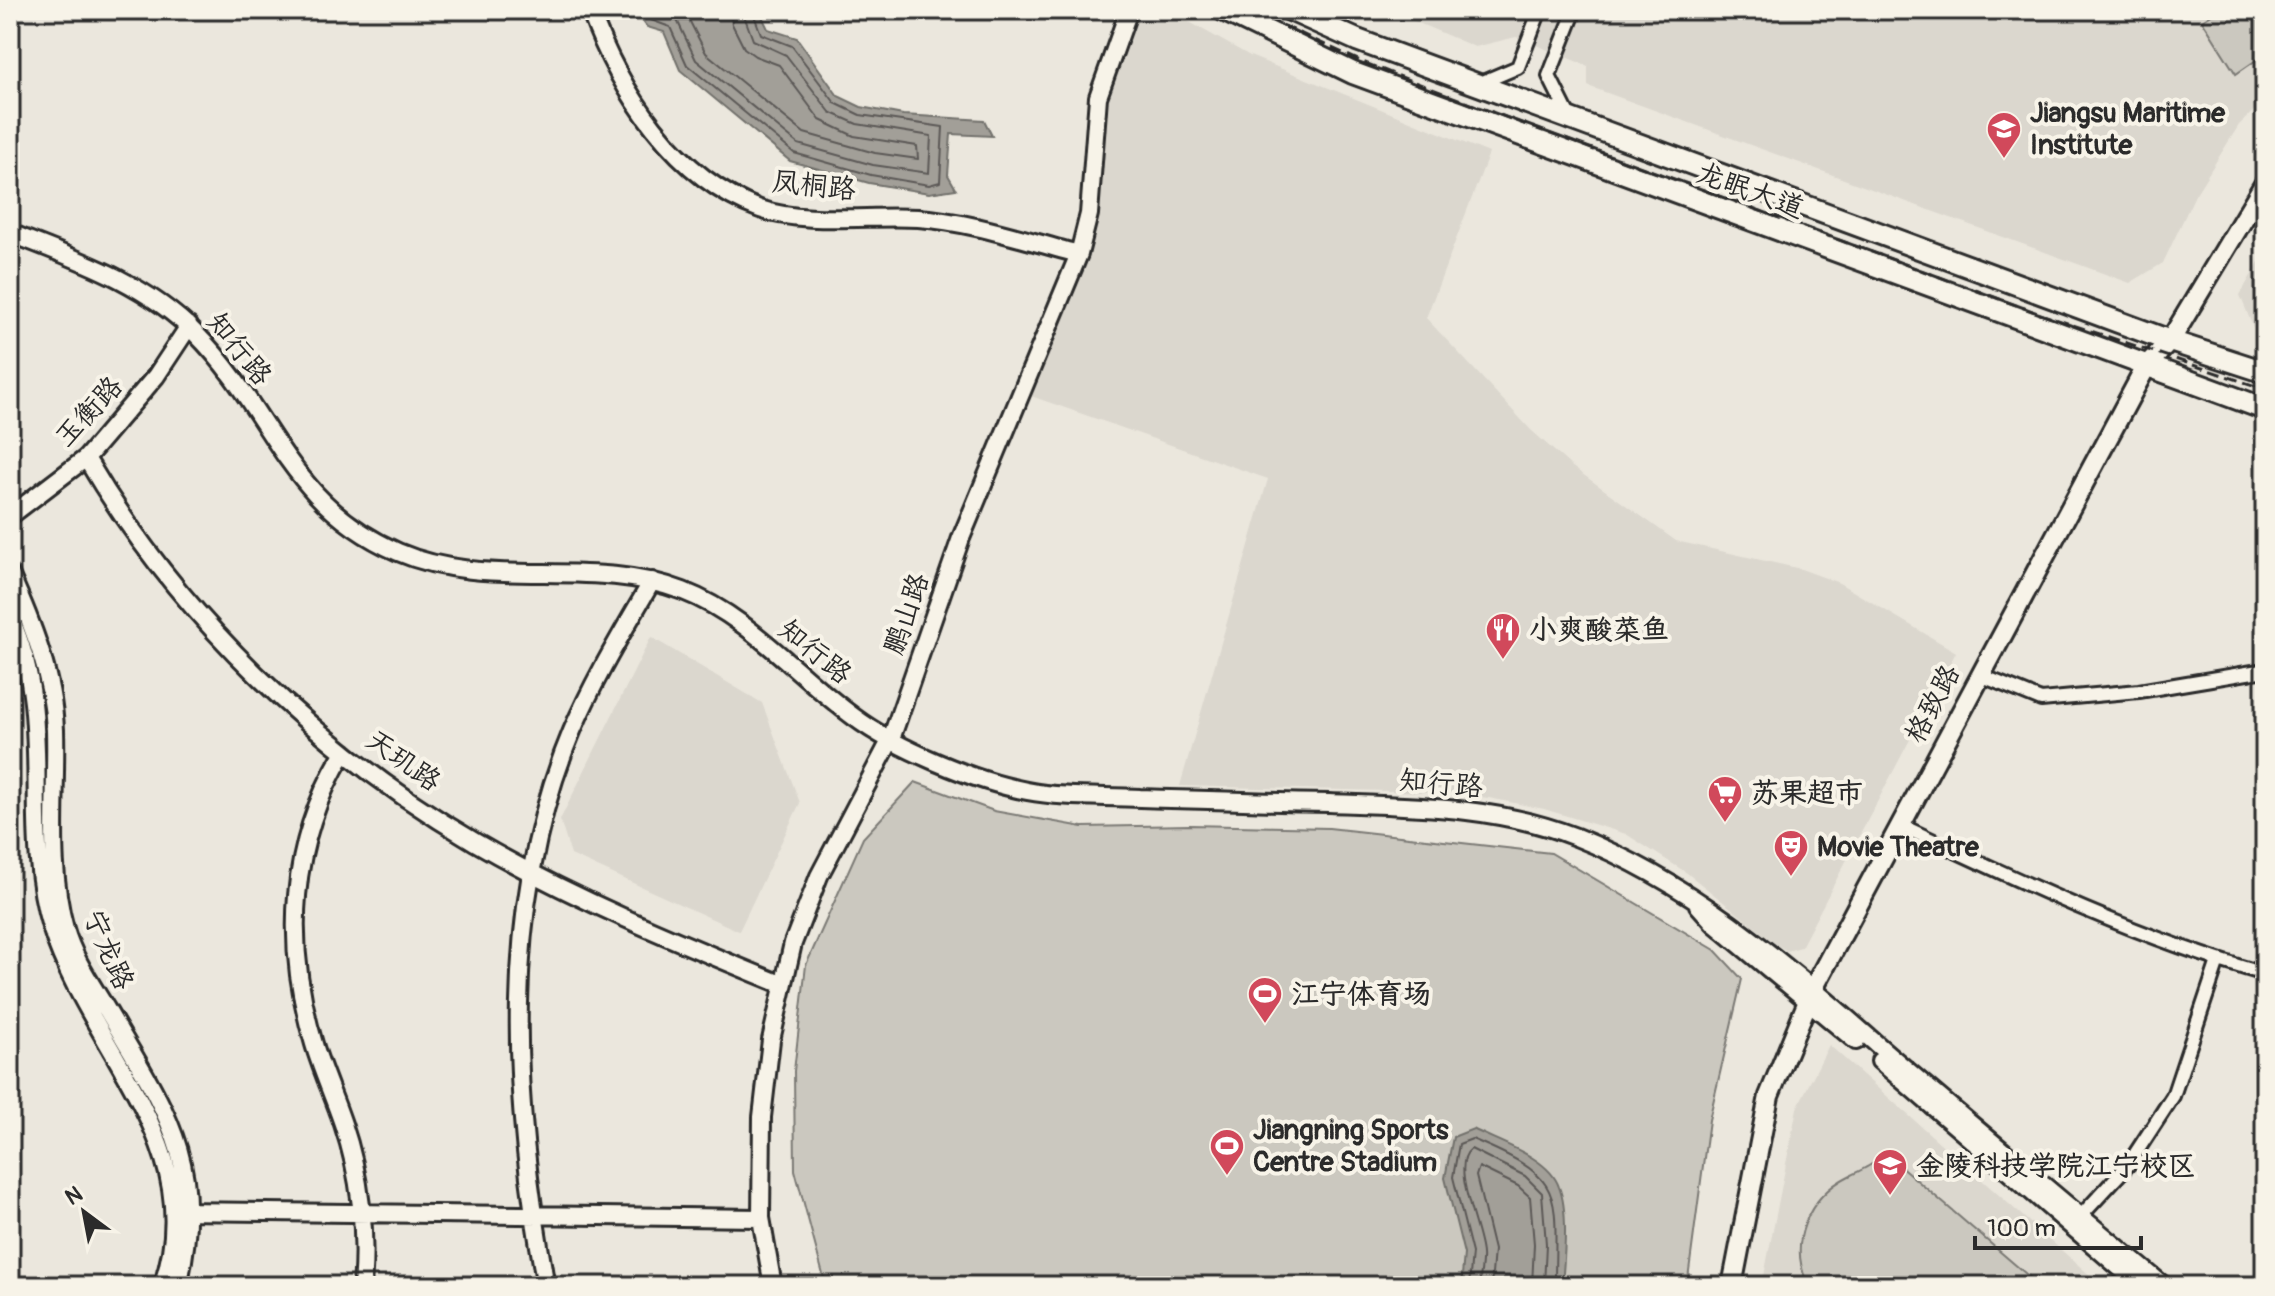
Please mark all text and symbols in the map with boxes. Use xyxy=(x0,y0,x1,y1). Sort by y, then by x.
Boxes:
place label: Jiangsu Maritime Institute xyxy=(2030,96,2226,163)
school or university icon: Jiangsu Maritime Institute xyxy=(1985,110,2023,160)
street label: 龙眠大道 xyxy=(1691,155,1809,227)
street label: 凤桐路 xyxy=(770,164,858,208)
street label: 知行路 xyxy=(199,305,279,393)
street label: 玉衡路 xyxy=(48,369,130,455)
street label: 鹏山路 xyxy=(877,569,937,659)
restaurant icon: 小爽酸菜鱼 xyxy=(1484,611,1522,661)
street label: 知行路 xyxy=(771,612,859,692)
place label: 小爽酸菜鱼 xyxy=(1529,613,1669,648)
street label: 格致路 xyxy=(1898,659,1968,749)
street label: 天玑路 xyxy=(359,723,447,799)
street label: 知行路 xyxy=(1398,763,1484,805)
supermarket icon: 苏果超市 xyxy=(1706,774,1744,824)
place label: 苏果超市 xyxy=(1751,776,1863,811)
theatre icon: Movie Theatre xyxy=(1772,828,1810,878)
place label: Movie Theatre xyxy=(1817,830,1980,865)
street label: 宁龙路 xyxy=(75,905,141,995)
sports icon: 江宁体育场 xyxy=(1246,975,1284,1025)
place label: 江宁体育场 xyxy=(1291,977,1431,1012)
place label: Jiangning Sports Centre Stadium xyxy=(1253,1113,1449,1180)
sports icon: Jiangning Sports Centre Stadium xyxy=(1208,1127,1246,1177)
school or university icon: 金陵科技学院江宁校区 xyxy=(1871,1147,1909,1197)
place label: 金陵科技学院江宁校区 xyxy=(1916,1149,2196,1184)
north arrow xyxy=(44,1172,124,1252)
text: N xyxy=(60,1180,88,1212)
scale bar xyxy=(1975,1200,2141,1250)
text: 100 m xyxy=(1987,1214,2056,1243)

